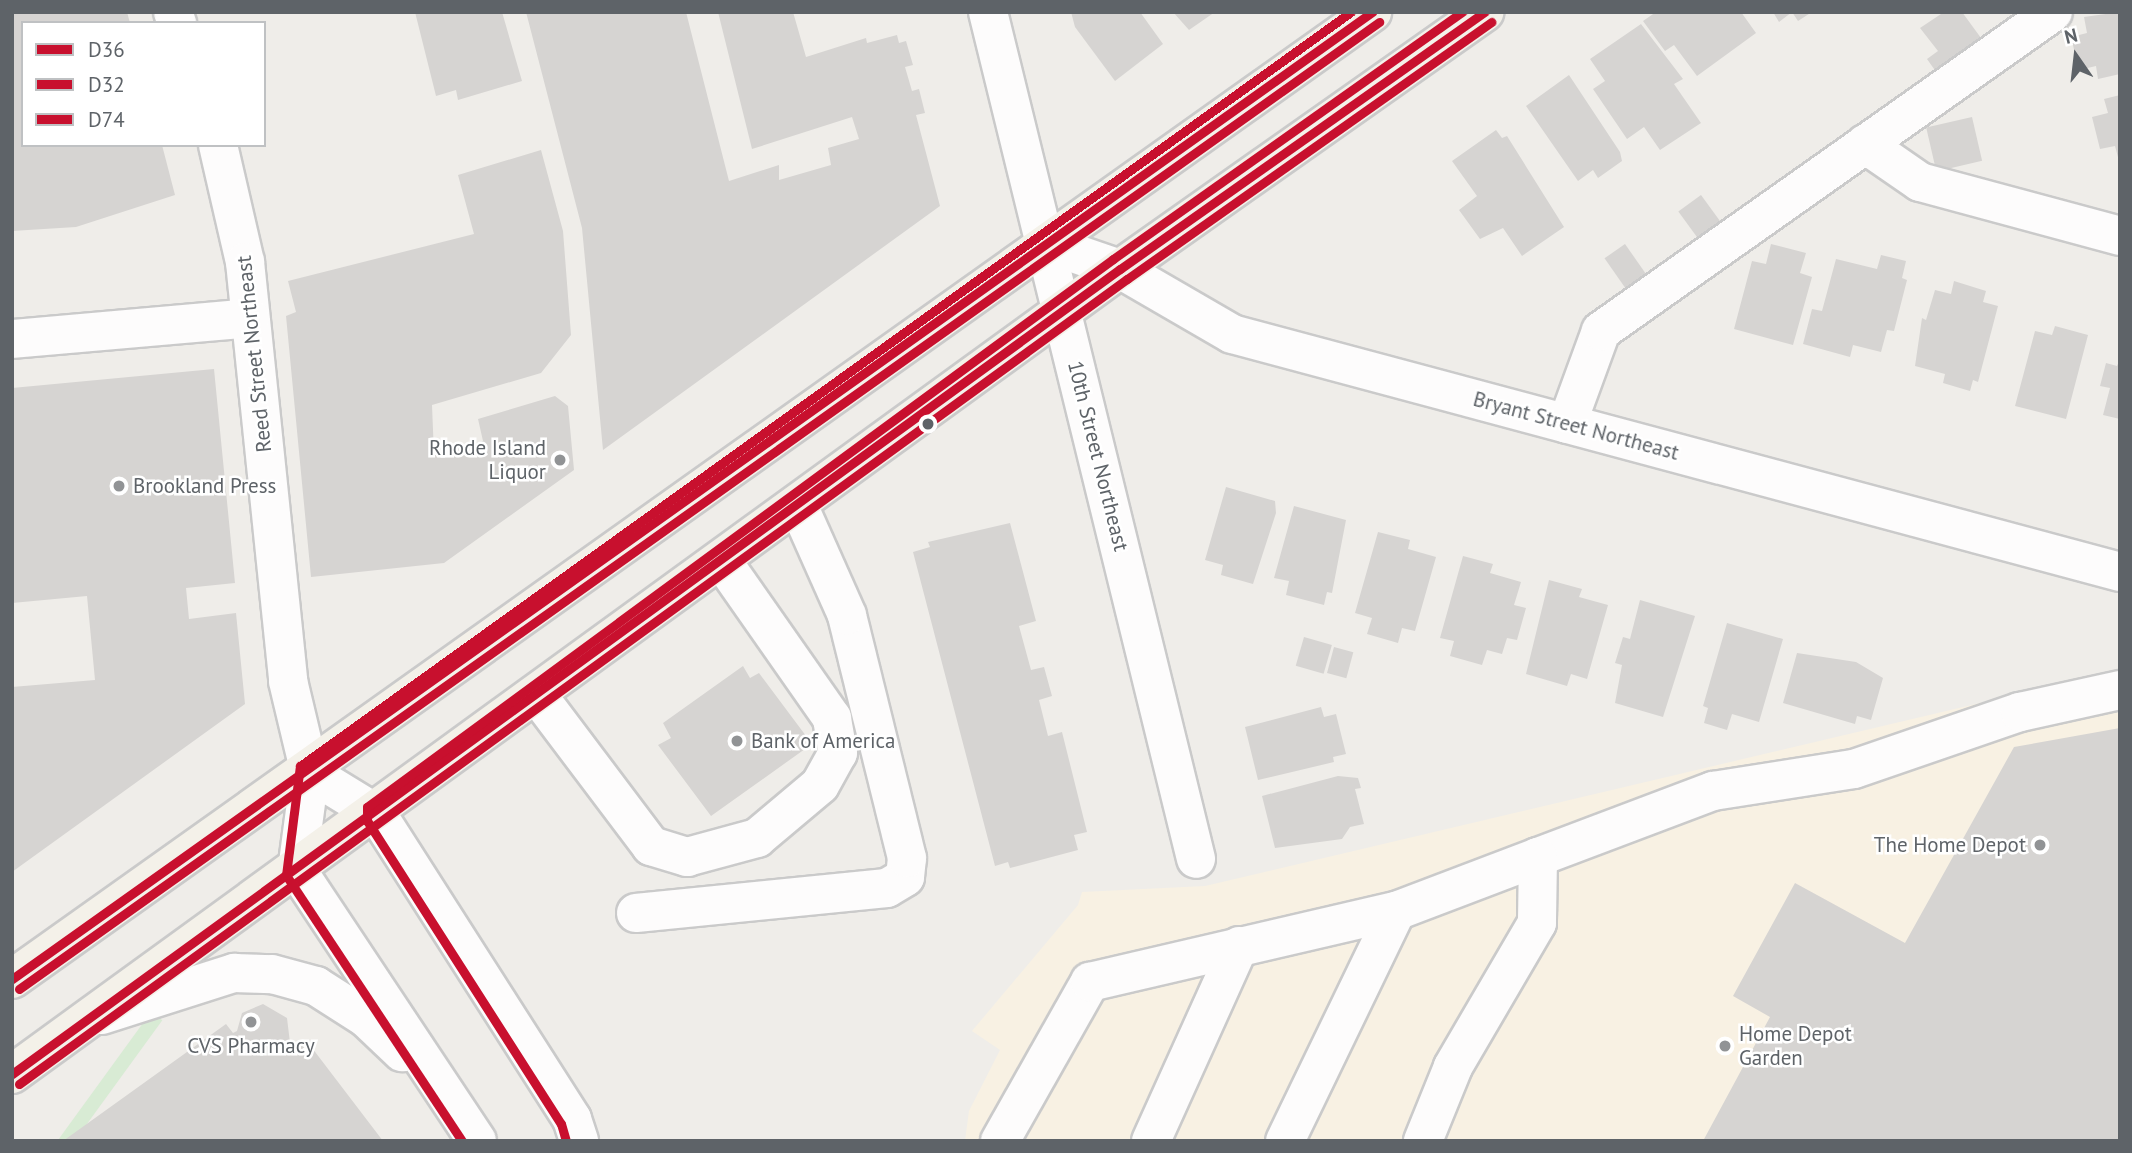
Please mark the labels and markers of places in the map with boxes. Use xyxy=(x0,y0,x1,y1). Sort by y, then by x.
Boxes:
unlabelled marker xyxy=(921,417,935,431)
place label: Rhode Island Liquor xyxy=(429,435,546,485)
marker: Rhode Island Liquor xyxy=(552,452,568,468)
place label: Brookland Press xyxy=(133,473,276,499)
marker: Brookland Press xyxy=(111,478,127,494)
place label: Bank of America xyxy=(751,728,897,754)
marker: Bank of America xyxy=(729,733,745,749)
place label: The Home Depot xyxy=(1874,832,2026,858)
marker: The Home Depot xyxy=(2032,837,2048,853)
marker: CVS Pharmacy xyxy=(243,1014,259,1030)
place label: Home Depot Garden xyxy=(1739,1021,1852,1071)
place label: CVS Pharmacy xyxy=(187,1033,315,1059)
marker: Home Depot Garden xyxy=(1717,1038,1733,1054)

